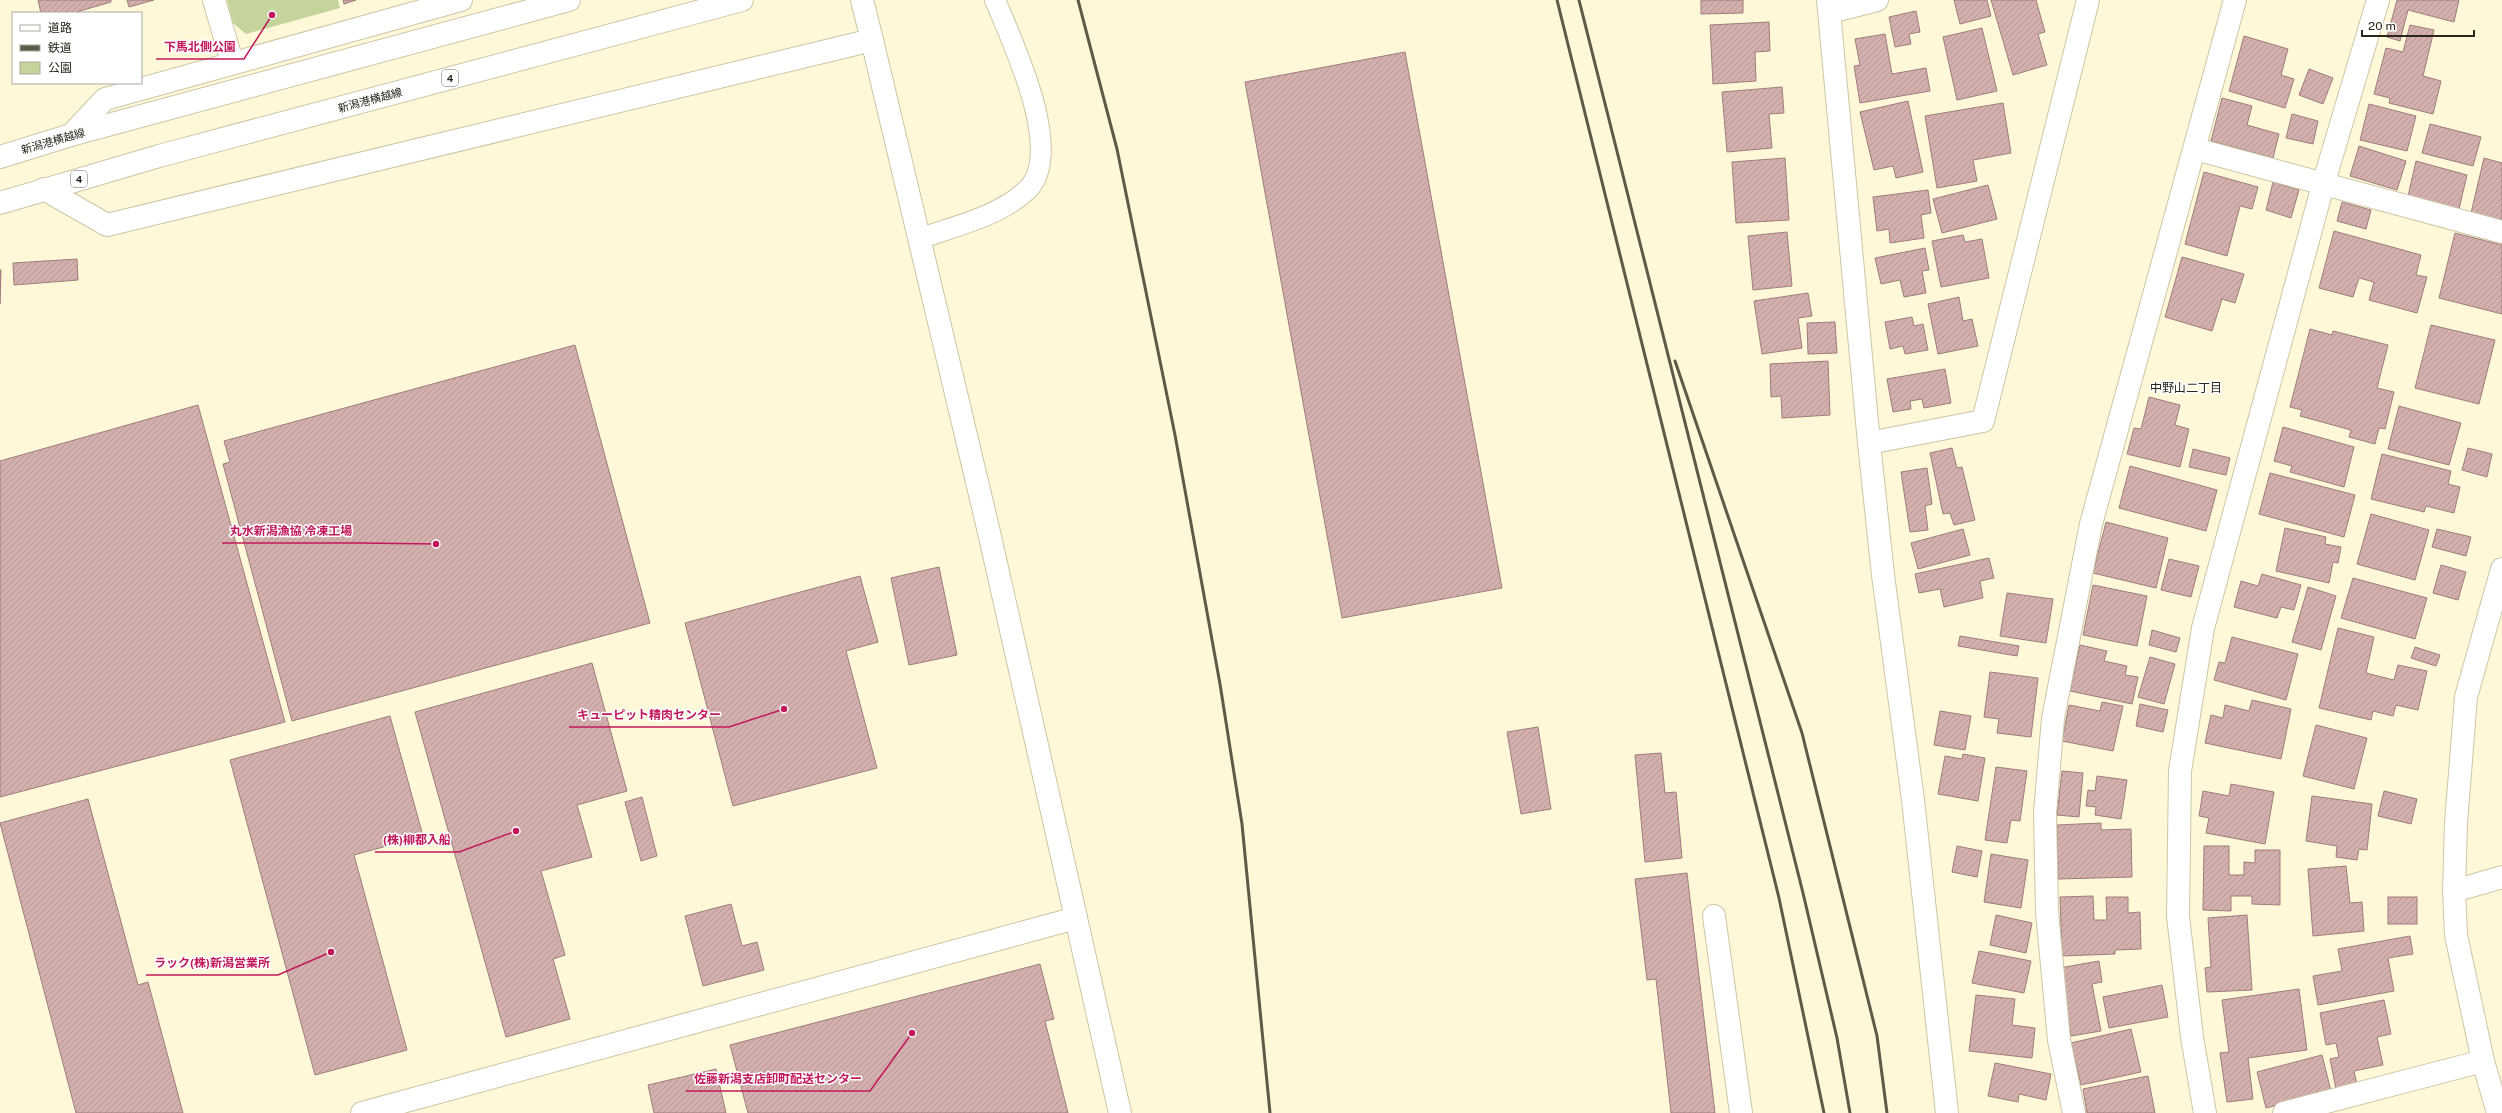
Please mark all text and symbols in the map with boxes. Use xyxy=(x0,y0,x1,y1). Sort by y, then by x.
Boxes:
legend xyxy=(12,12,142,84)
scale bar xyxy=(2362,12,2474,38)
text: 20 m xyxy=(2368,19,2396,33)
text: 道路 xyxy=(48,21,72,35)
callout: 下馬北側公園 xyxy=(156,35,244,59)
text: 下馬北側公園 xyxy=(164,40,236,54)
text: 鉄道 xyxy=(48,41,72,55)
text: 公園 xyxy=(48,61,72,75)
road number: 4 xyxy=(442,70,458,86)
street label: 新潟港横越線 xyxy=(337,86,403,114)
street label: 新潟港横越線 xyxy=(20,126,86,156)
road number: 4 xyxy=(71,171,87,187)
district label: 中野山二丁目 xyxy=(2150,381,2222,395)
callout: 丸水新潟漁協 冷凍工場 xyxy=(222,519,360,543)
text: 丸水新潟漁協 冷凍工場 xyxy=(230,524,352,538)
callout: キューピット精肉センター xyxy=(569,703,729,727)
text: キューピット精肉センター xyxy=(577,708,721,722)
callout: (株)柳都入船 xyxy=(375,828,459,852)
text: (株)柳都入船 xyxy=(383,833,451,847)
callout: ラック(株)新潟営業所 xyxy=(146,951,278,975)
text: ラック(株)新潟営業所 xyxy=(154,956,270,970)
callout: 佐藤新潟支店卸町配送センター xyxy=(686,1067,870,1091)
text: 佐藤新潟支店卸町配送センター xyxy=(694,1072,862,1086)

